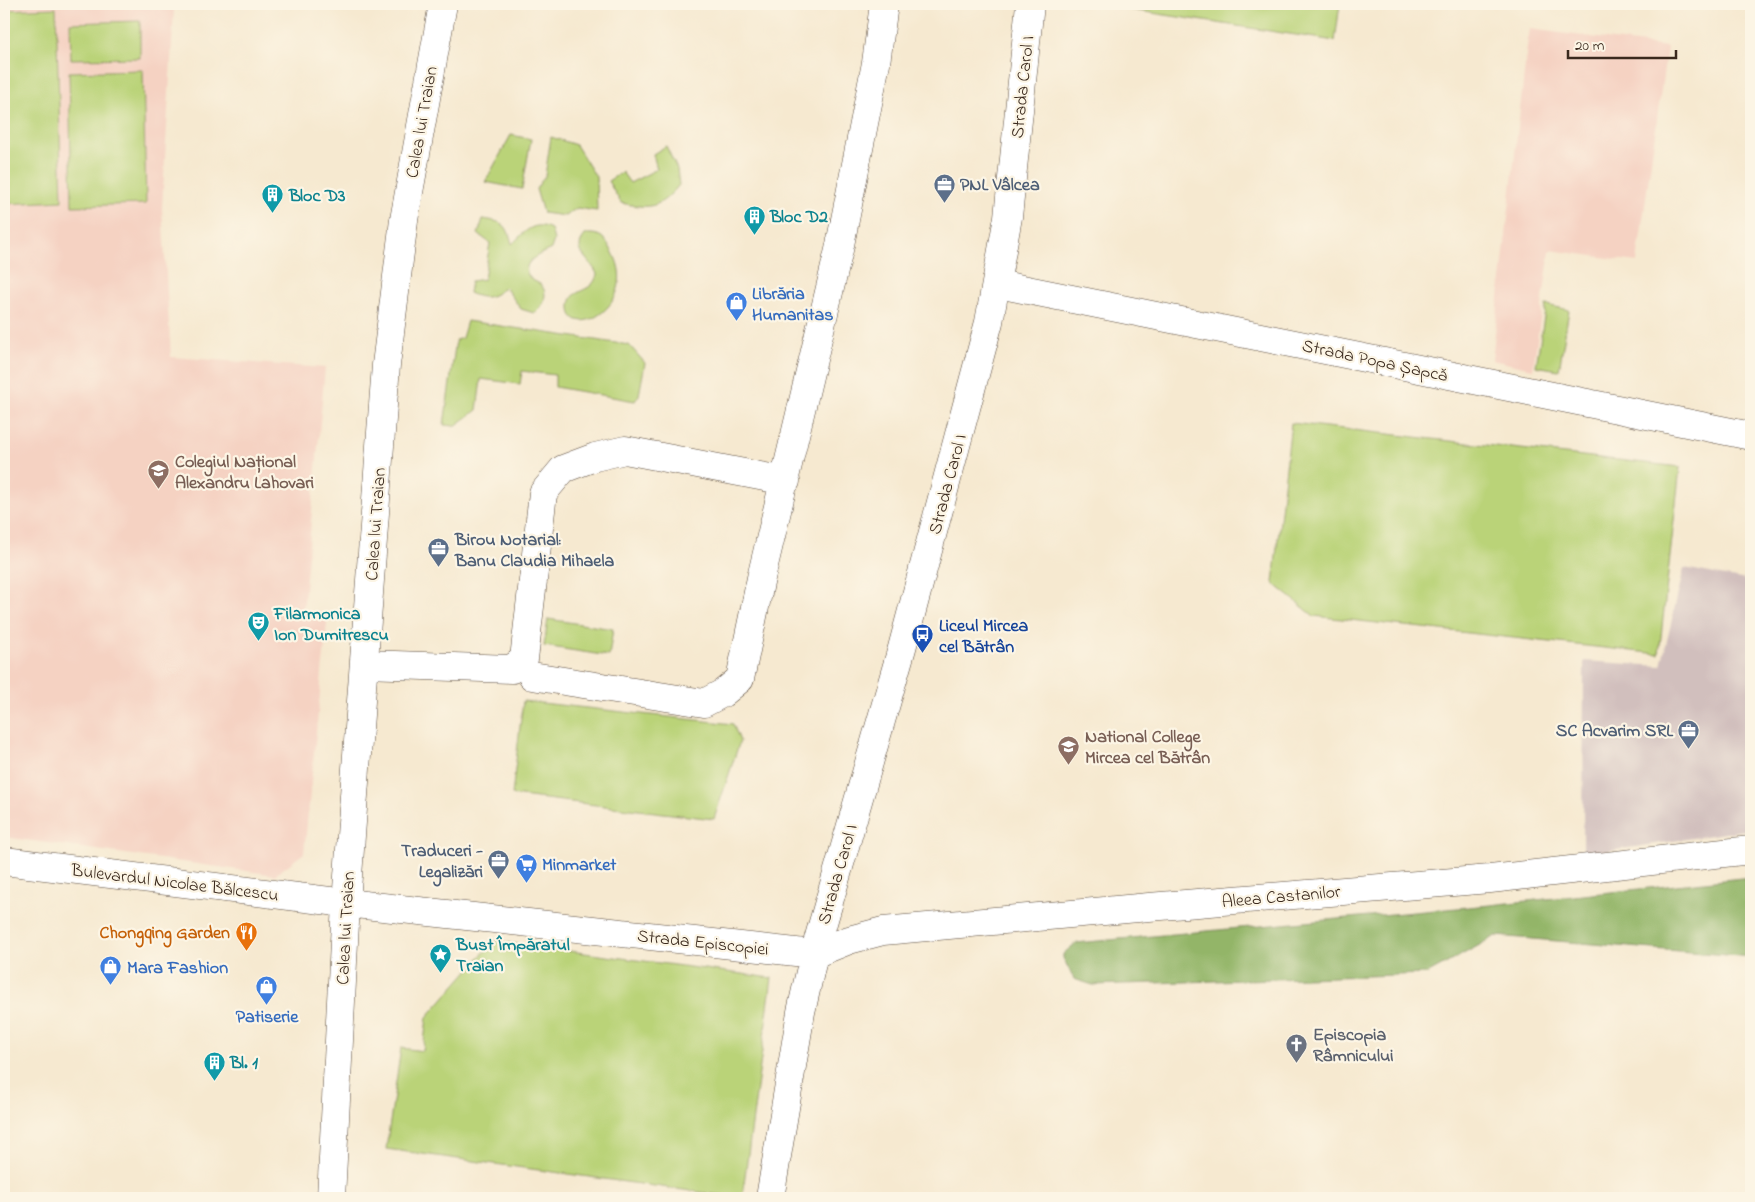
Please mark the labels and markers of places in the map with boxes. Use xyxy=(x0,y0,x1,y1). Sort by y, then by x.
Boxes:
office icon: PNL Vâlcea xyxy=(932,172,956,203)
place label: PNL Vâlcea xyxy=(960,173,1040,199)
building icon: Bloc D3 xyxy=(261,183,285,214)
place label: Bloc D3 xyxy=(288,184,346,210)
building icon: Bloc D2 xyxy=(742,204,766,235)
place label: Bloc D2 xyxy=(769,205,828,231)
place label: Librăria Humanitas xyxy=(752,282,833,329)
shop icon: Librăria Humanitas xyxy=(724,291,748,322)
place label: Colegiul Național Alexandru Lahovari xyxy=(175,450,314,497)
school or university icon: Colegiul Național Alexandru Lahovari xyxy=(147,459,171,490)
place label: Birou Notarial: Banu Claudia Mihaela xyxy=(454,528,614,575)
office icon: Birou Notarial: Banu Claudia Mihaela xyxy=(427,537,451,568)
place label: Filarmonica Ion Dumitrescu xyxy=(273,602,389,649)
theatre icon: Filarmonica Ion Dumitrescu xyxy=(246,611,270,642)
place label: Liceul Mircea cel Bătrân xyxy=(939,614,1029,661)
bus stop icon: Liceul Mircea cel Bătrân xyxy=(911,623,935,654)
office icon: SC Acvarim SRL xyxy=(1677,718,1701,749)
place label: SC Acvarim SRL xyxy=(1556,719,1673,745)
place label: National College Mircea cel Bătrân xyxy=(1085,725,1210,772)
school or university icon: National College Mircea cel Bătrân xyxy=(1057,734,1081,765)
place label: Traduceri - Legalizări xyxy=(401,839,483,887)
office icon: Traduceri - Legalizări xyxy=(487,848,511,879)
supermarket icon: Minmarket xyxy=(514,852,538,883)
place label: Minmarket xyxy=(542,853,617,879)
restaurant icon: Chongqing Garden xyxy=(234,920,258,951)
place label: Chongqing Garden xyxy=(99,921,230,948)
place label: Bust Împăratul Traian xyxy=(455,933,570,980)
place icon: Bust Împăratul Traian xyxy=(428,942,452,973)
shop icon: Mara Fashion xyxy=(99,955,123,986)
place label: Mara Fashion xyxy=(127,956,228,982)
shop icon: Patiserie xyxy=(255,974,279,1005)
place label: Patiserie xyxy=(236,1005,299,1031)
place label: Episcopia Râmnicului xyxy=(1313,1023,1394,1070)
church icon: Episcopia Râmnicului xyxy=(1285,1032,1309,1063)
building icon: Bl. 1 xyxy=(202,1050,226,1081)
place label: Bl. 1 xyxy=(229,1051,258,1077)

